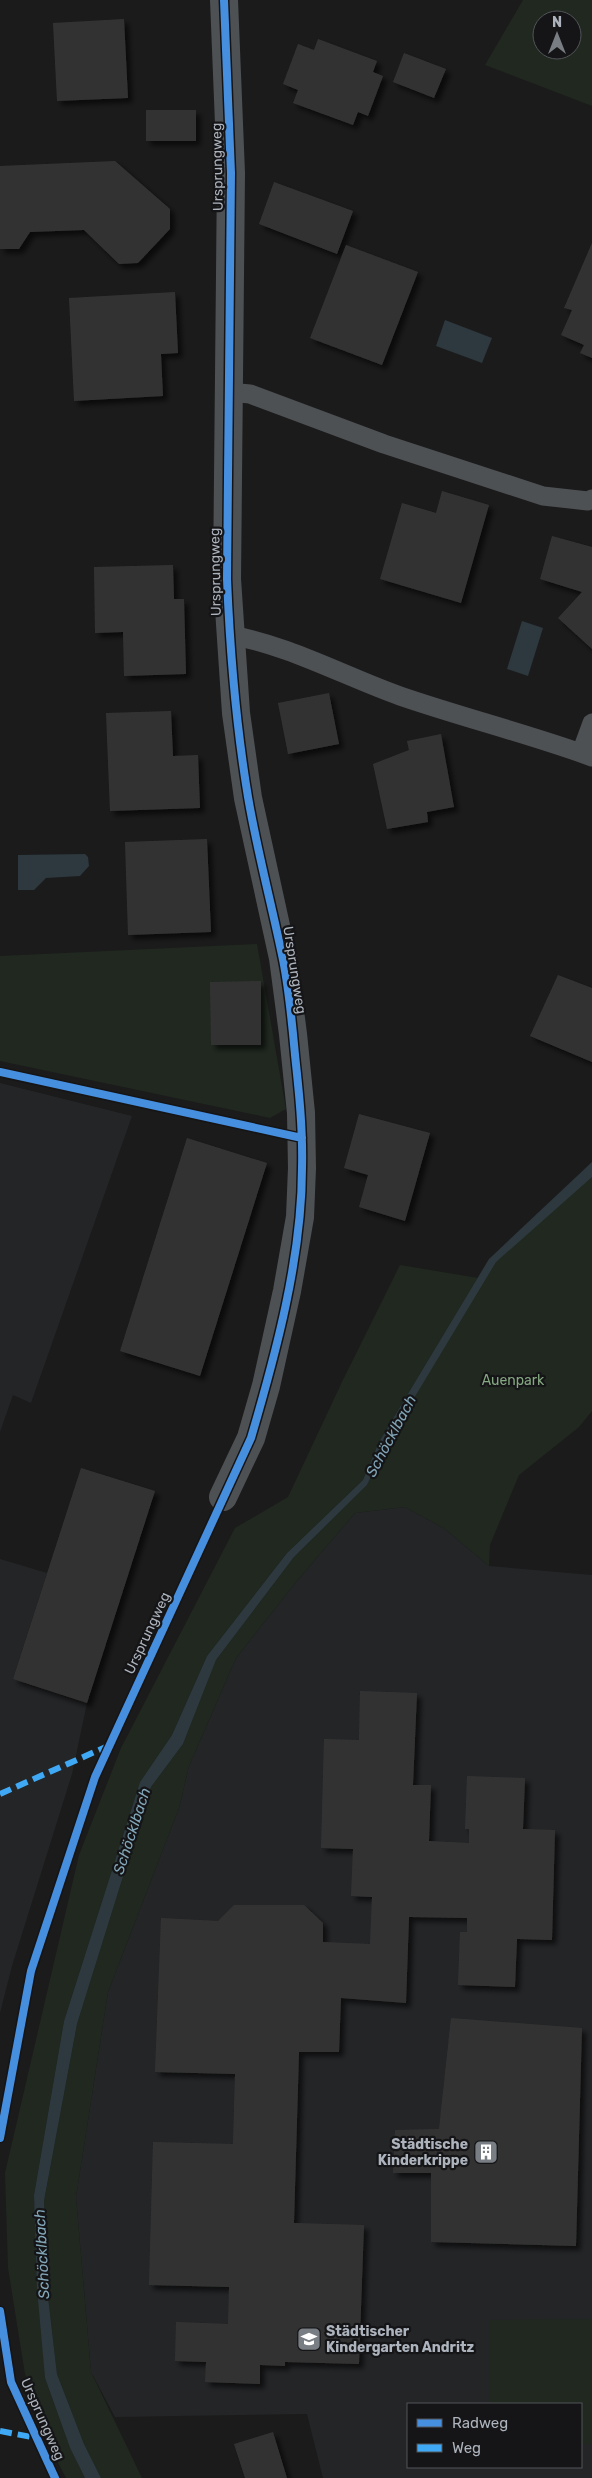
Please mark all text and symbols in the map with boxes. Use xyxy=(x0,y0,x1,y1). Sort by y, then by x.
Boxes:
north arrow xyxy=(532,10,582,60)
text: N xyxy=(552,14,562,31)
street label: Ursprungweg xyxy=(208,123,227,211)
street label: Ursprungweg xyxy=(206,528,225,616)
street label: Ursprungweg xyxy=(279,925,310,1015)
park label: Auenpark xyxy=(482,1372,545,1389)
water label: Schöcklbach xyxy=(362,1392,420,1480)
street label: Ursprungweg xyxy=(121,1590,174,1677)
water label: Schöcklbach xyxy=(110,1785,154,1877)
place label: Städtische Kinderkrippe xyxy=(378,2136,468,2169)
building icon: Städtische Kinderkrippe xyxy=(473,2139,499,2165)
water label: Schöcklbach xyxy=(31,2209,53,2299)
place label: Städtischer Kindergarten Andritz xyxy=(326,2323,474,2356)
school or university icon: Städtischer Kindergarten Andritz xyxy=(296,2326,322,2352)
street label: Ursprungweg xyxy=(17,2375,68,2463)
legend xyxy=(407,2403,582,2468)
text: Radweg xyxy=(452,2414,508,2432)
text: Weg xyxy=(452,2439,481,2457)

